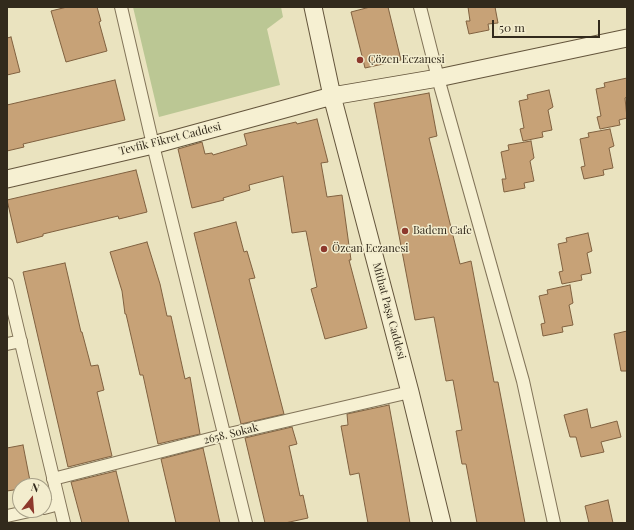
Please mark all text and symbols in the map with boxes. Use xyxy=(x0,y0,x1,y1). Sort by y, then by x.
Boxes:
scale bar xyxy=(494,12,602,38)
text: 50 m xyxy=(499,19,525,35)
place label: Çözen Eczanesi xyxy=(368,53,445,67)
marker: Çözen Eczanesi xyxy=(355,55,365,65)
street label: Tevfik Fikret Caddesi xyxy=(118,120,222,158)
place label: Badem Cafe xyxy=(413,224,472,238)
marker: Badem Cafe xyxy=(400,226,410,236)
place label: Özcan Eczanesi xyxy=(332,242,409,256)
marker: Özcan Eczanesi xyxy=(319,244,329,254)
street label: Mithat Paşa Caddesi xyxy=(370,261,408,361)
street label: 2658. Sokak xyxy=(202,421,260,447)
north arrow xyxy=(12,478,52,518)
text: N xyxy=(29,479,41,495)

